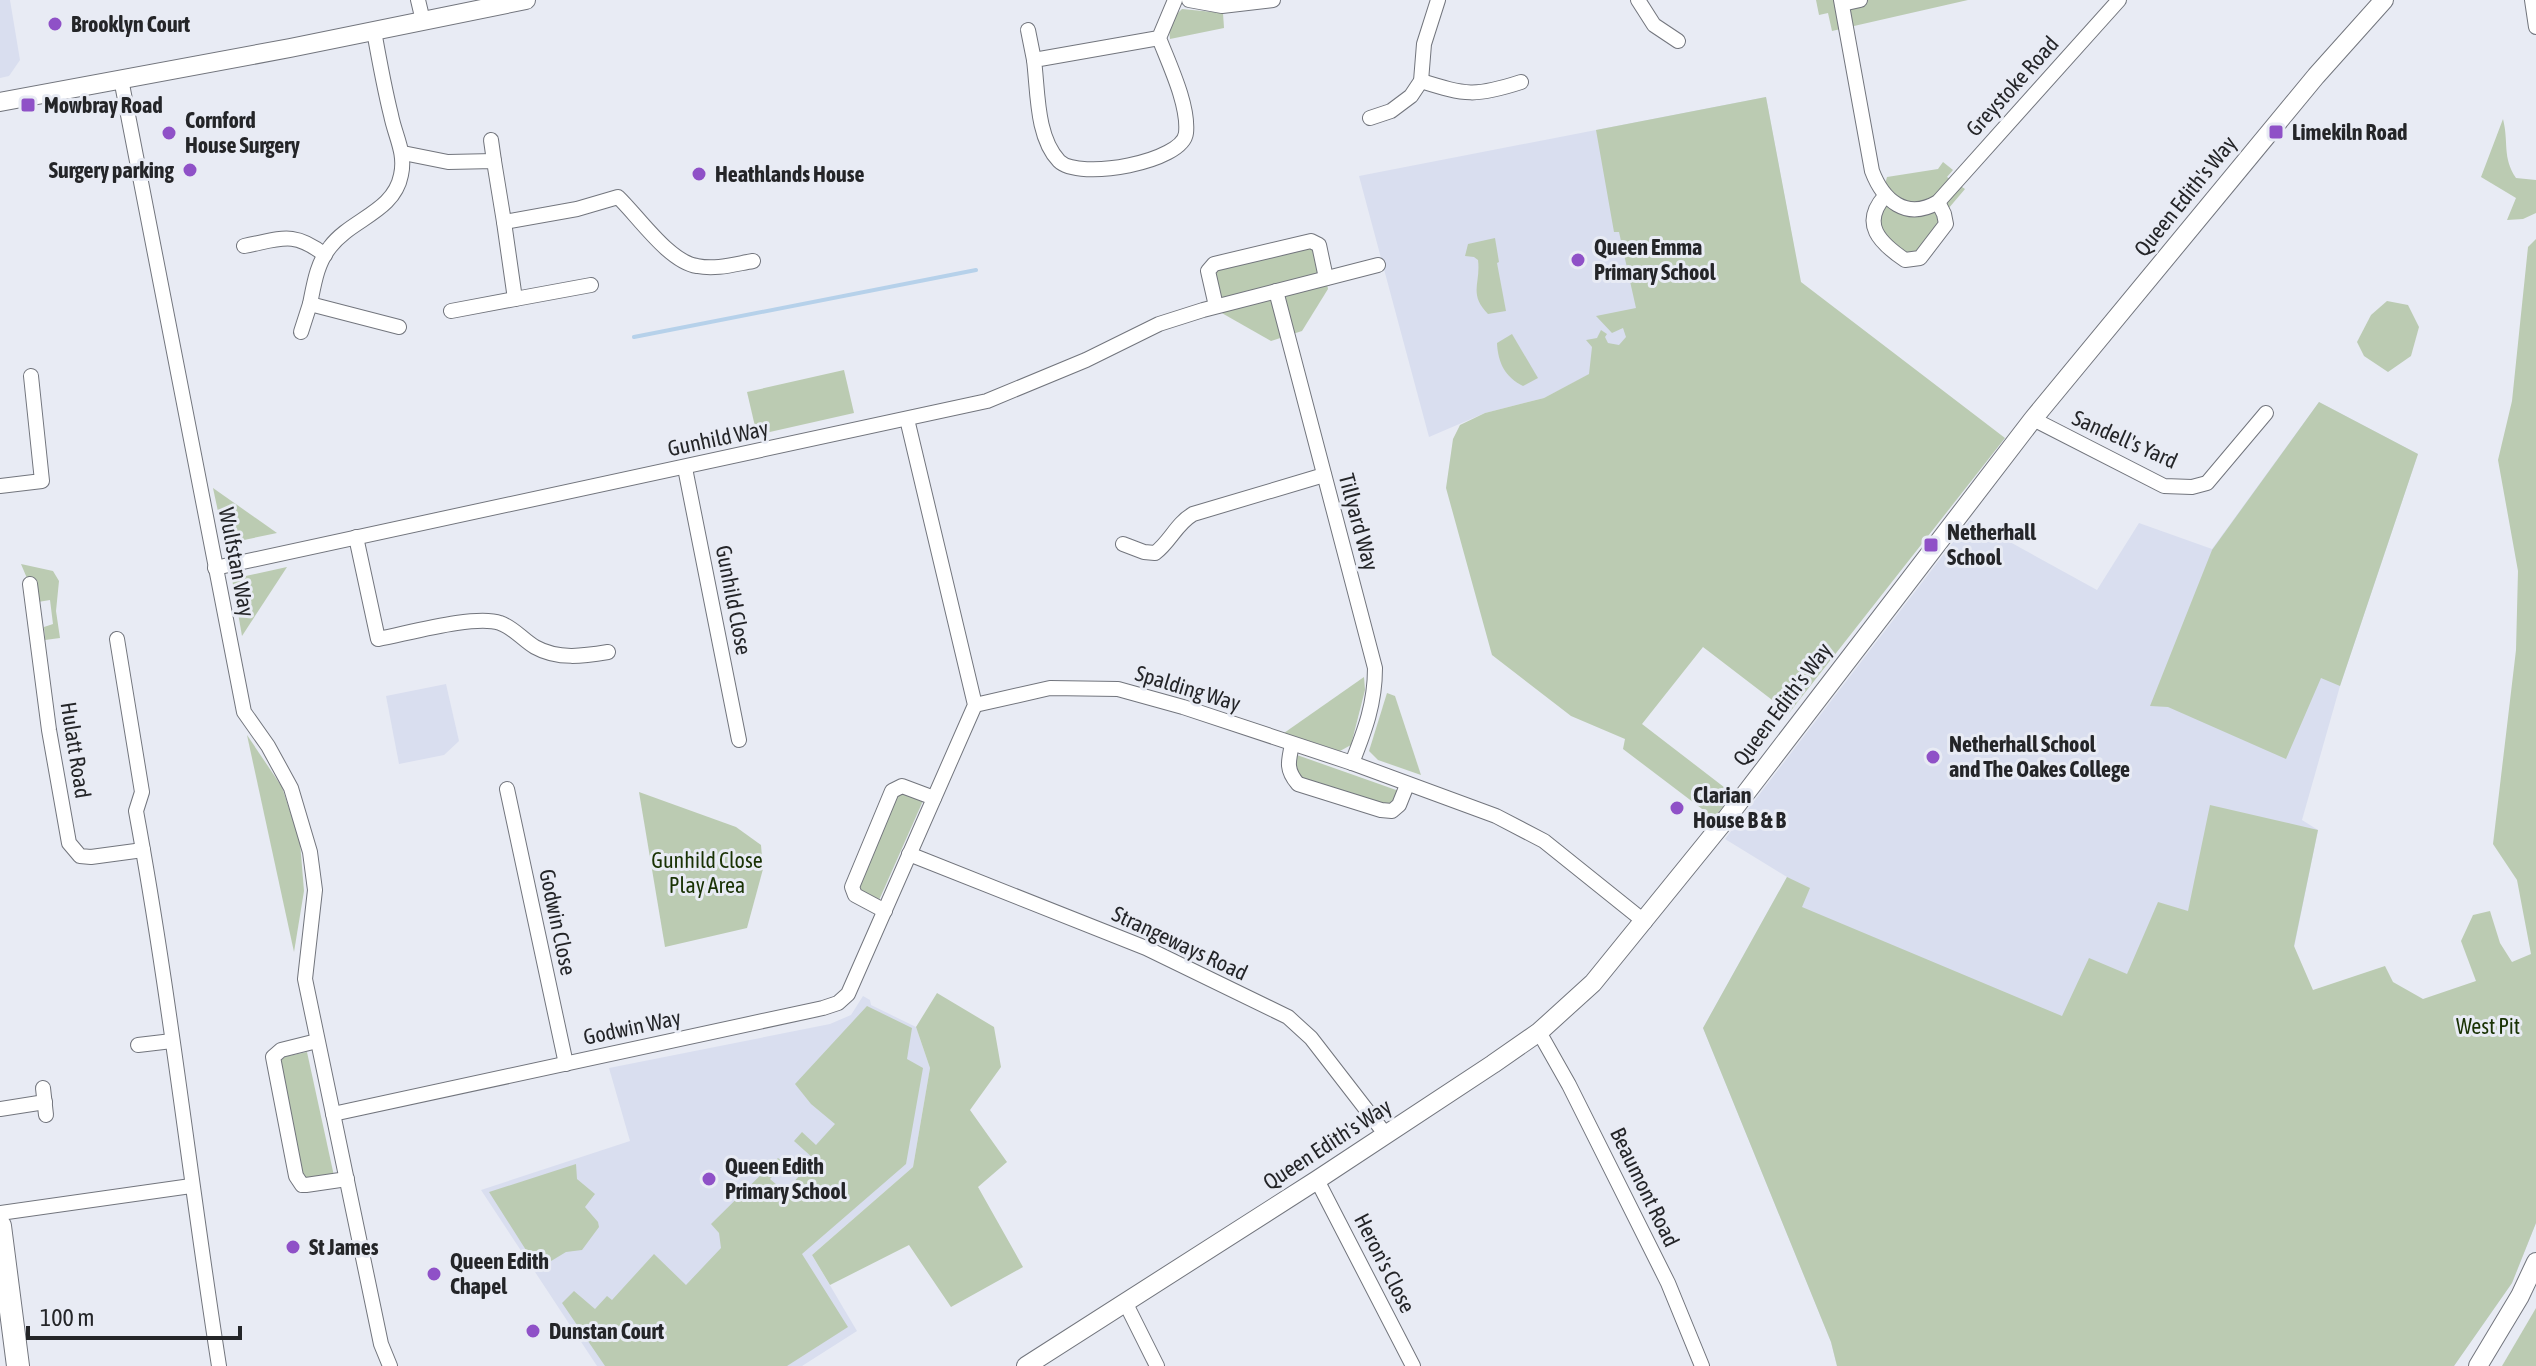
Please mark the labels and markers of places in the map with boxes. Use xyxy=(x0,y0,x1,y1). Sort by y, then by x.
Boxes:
place label: Brooklyn Court xyxy=(71,11,191,37)
marker: Brooklyn Court xyxy=(46,15,64,33)
place label: Mowbray Road xyxy=(44,92,163,118)
marker: Mowbray Road xyxy=(19,96,37,114)
place label: Cornford House Surgery xyxy=(185,107,300,158)
place label: Limekiln Road xyxy=(2292,119,2408,145)
marker: Limekiln Road xyxy=(2267,123,2285,141)
marker: Cornford House Surgery xyxy=(160,124,178,142)
place label: Surgery parking xyxy=(49,157,175,183)
marker: Surgery parking xyxy=(181,161,199,179)
place label: Heathlands House xyxy=(715,161,864,187)
marker: Heathlands House xyxy=(690,165,708,183)
place label: Queen Emma Primary School xyxy=(1594,234,1717,285)
marker: Queen Emma Primary School xyxy=(1569,251,1587,269)
place label: Netherhall School xyxy=(1947,519,2037,570)
marker: Netherhall School xyxy=(1922,536,1940,554)
place label: Netherhall School and The Oakes College xyxy=(1949,731,2130,782)
marker: Netherhall School and The Oakes College xyxy=(1924,748,1942,766)
place label: Clarian House B & B xyxy=(1693,782,1786,833)
marker: Clarian House B & B xyxy=(1668,799,1686,817)
place label: Queen Edith Primary School xyxy=(725,1153,848,1204)
marker: Queen Edith Primary School xyxy=(700,1170,718,1188)
place label: St James xyxy=(309,1234,379,1260)
marker: St James xyxy=(284,1238,302,1256)
place label: Queen Edith Chapel xyxy=(450,1248,549,1299)
marker: Queen Edith Chapel xyxy=(425,1265,443,1283)
place label: Dunstan Court xyxy=(549,1318,665,1344)
marker: Dunstan Court xyxy=(524,1322,542,1340)

